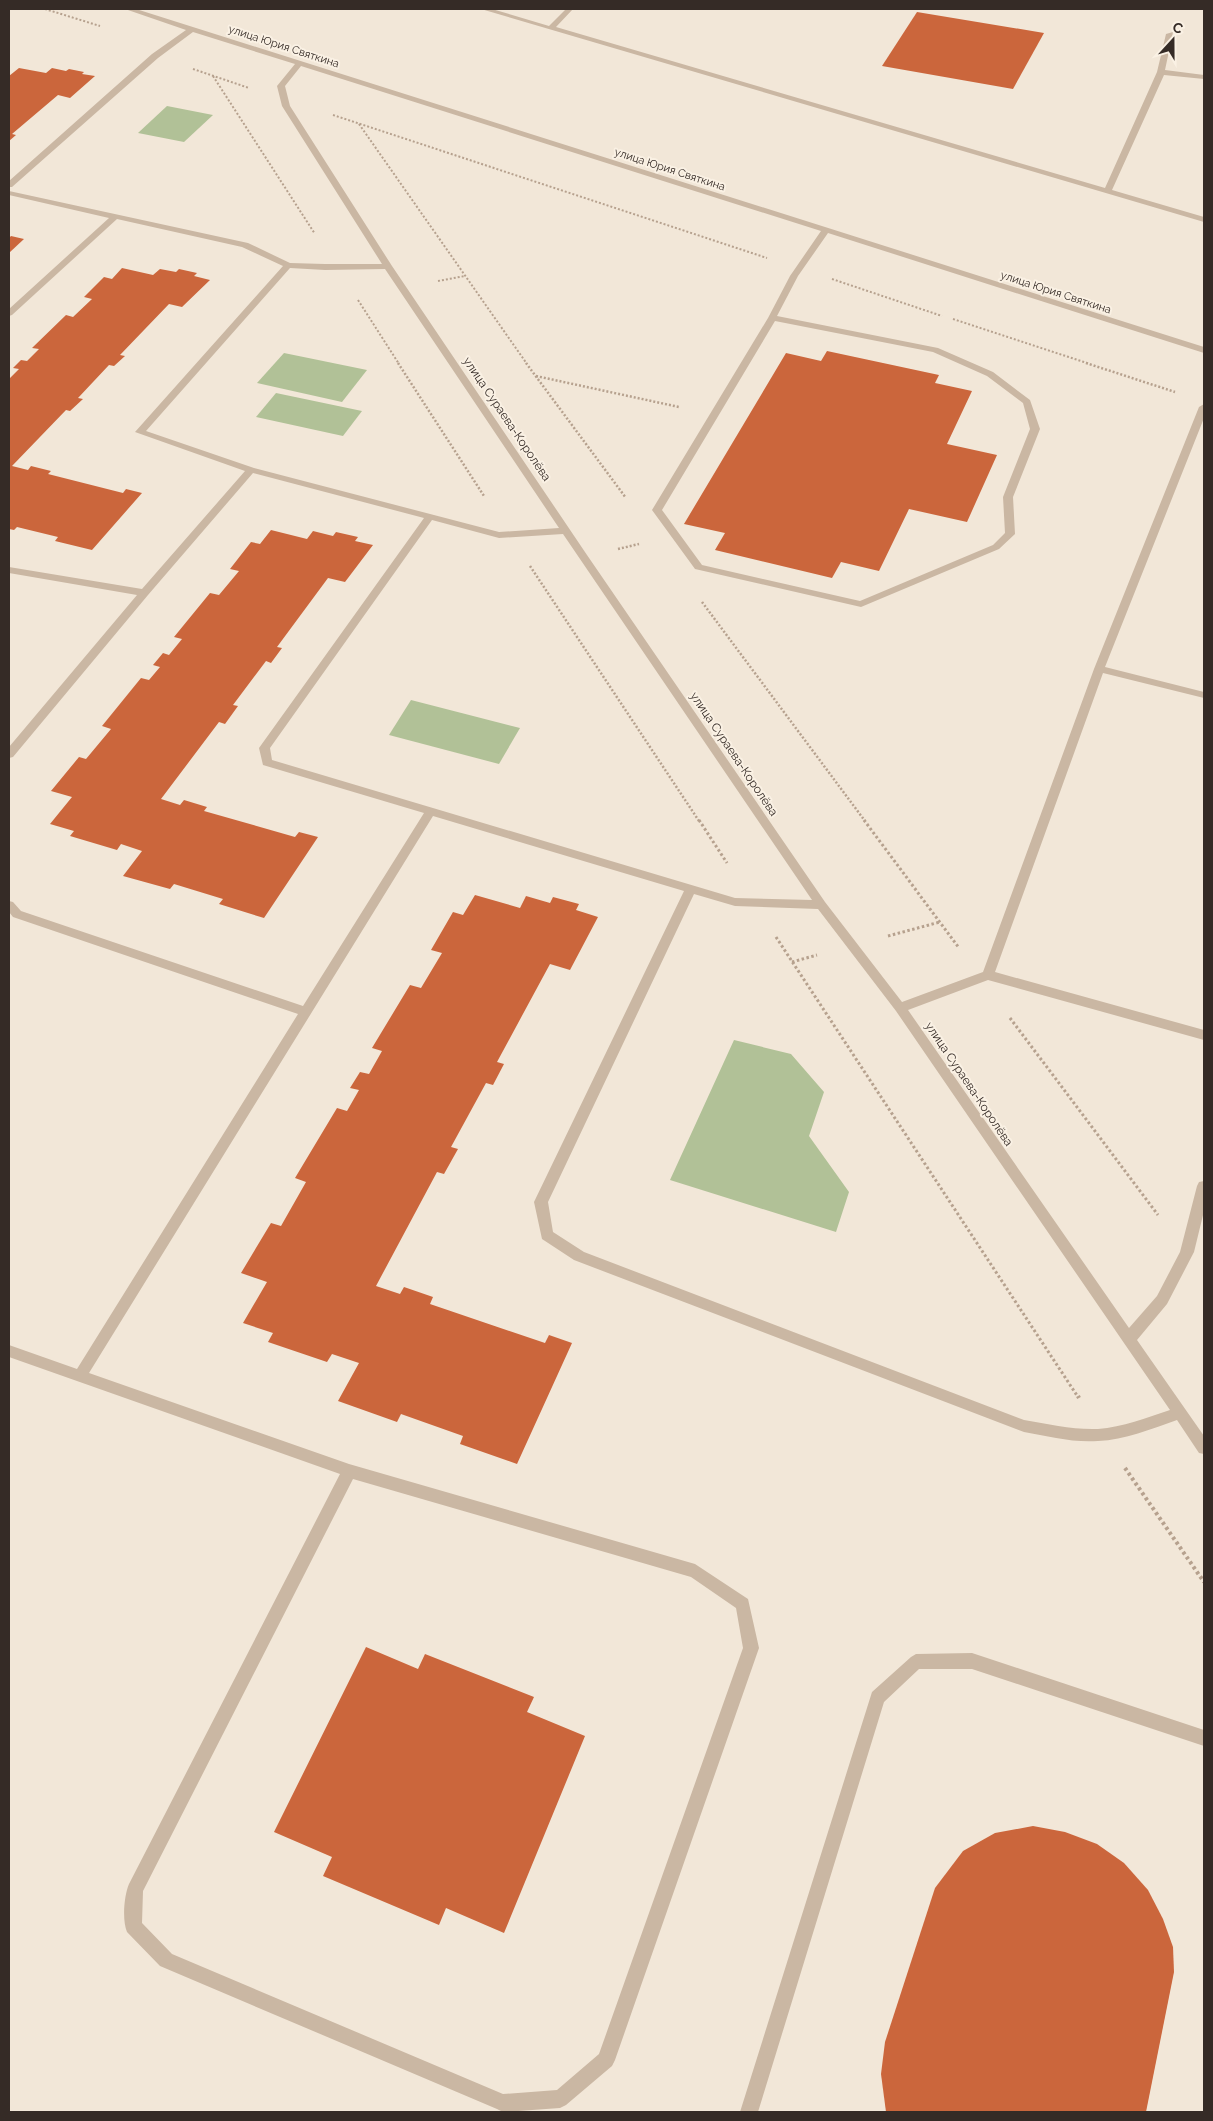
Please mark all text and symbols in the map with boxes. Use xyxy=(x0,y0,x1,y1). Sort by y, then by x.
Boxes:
north arrow xyxy=(1148,15,1198,65)
text: С xyxy=(1170,19,1185,37)
street label: улица Юрия Святкина xyxy=(227,22,341,71)
street label: улица Юрия Святкина xyxy=(613,145,727,194)
street label: улица Юрия Святкина xyxy=(999,268,1113,317)
street label: улица Сураева-Королёва xyxy=(460,354,554,484)
street label: улица Сураева-Королёва xyxy=(687,689,781,819)
street label: улица Сураева-Королёва xyxy=(922,1019,1016,1149)

